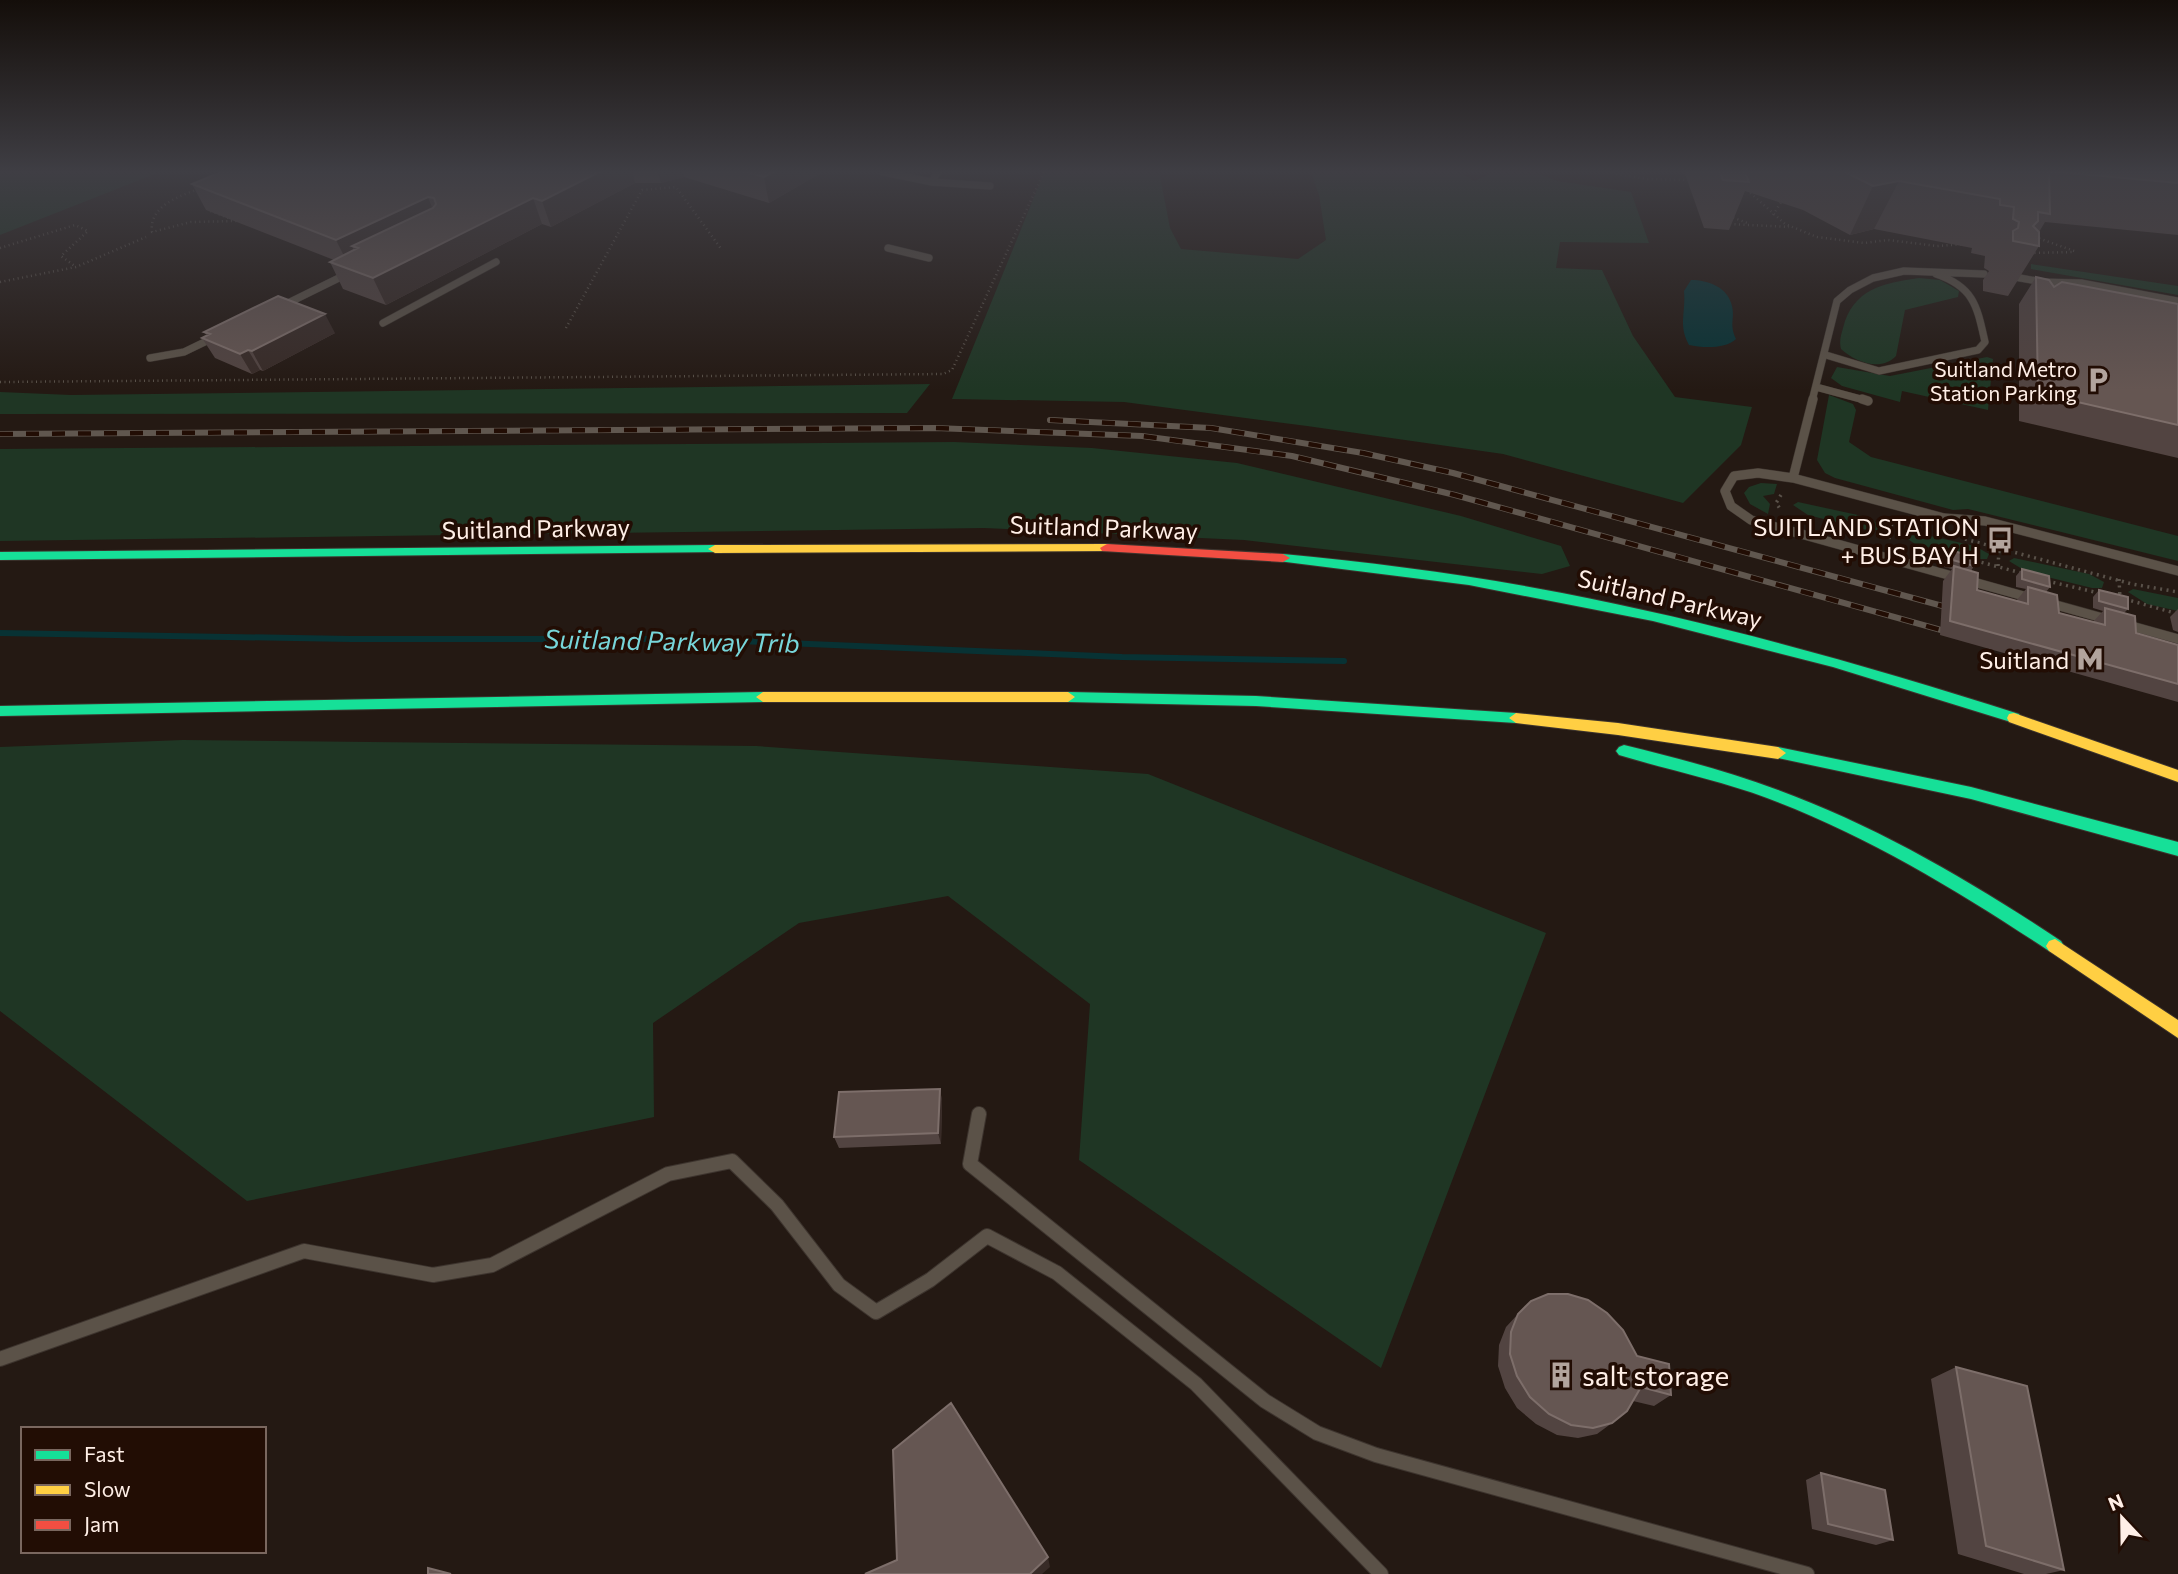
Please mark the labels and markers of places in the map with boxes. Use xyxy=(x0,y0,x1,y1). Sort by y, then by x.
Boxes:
place label: Suitland Metro Station Parking xyxy=(1930,356,2077,405)
parking icon: Suitland Metro Station Parking xyxy=(2083,365,2113,395)
place label: SUITLAND STATION + BUS BAY H xyxy=(1753,512,1979,569)
bus stop icon: SUITLAND STATION + BUS BAY H xyxy=(1985,525,2015,555)
metro station icon: Suitland xyxy=(2075,644,2105,674)
place label: Suitland xyxy=(1979,645,2069,674)
place label: salt storage xyxy=(1582,1358,1729,1392)
building icon: salt storage xyxy=(1546,1360,1576,1390)

